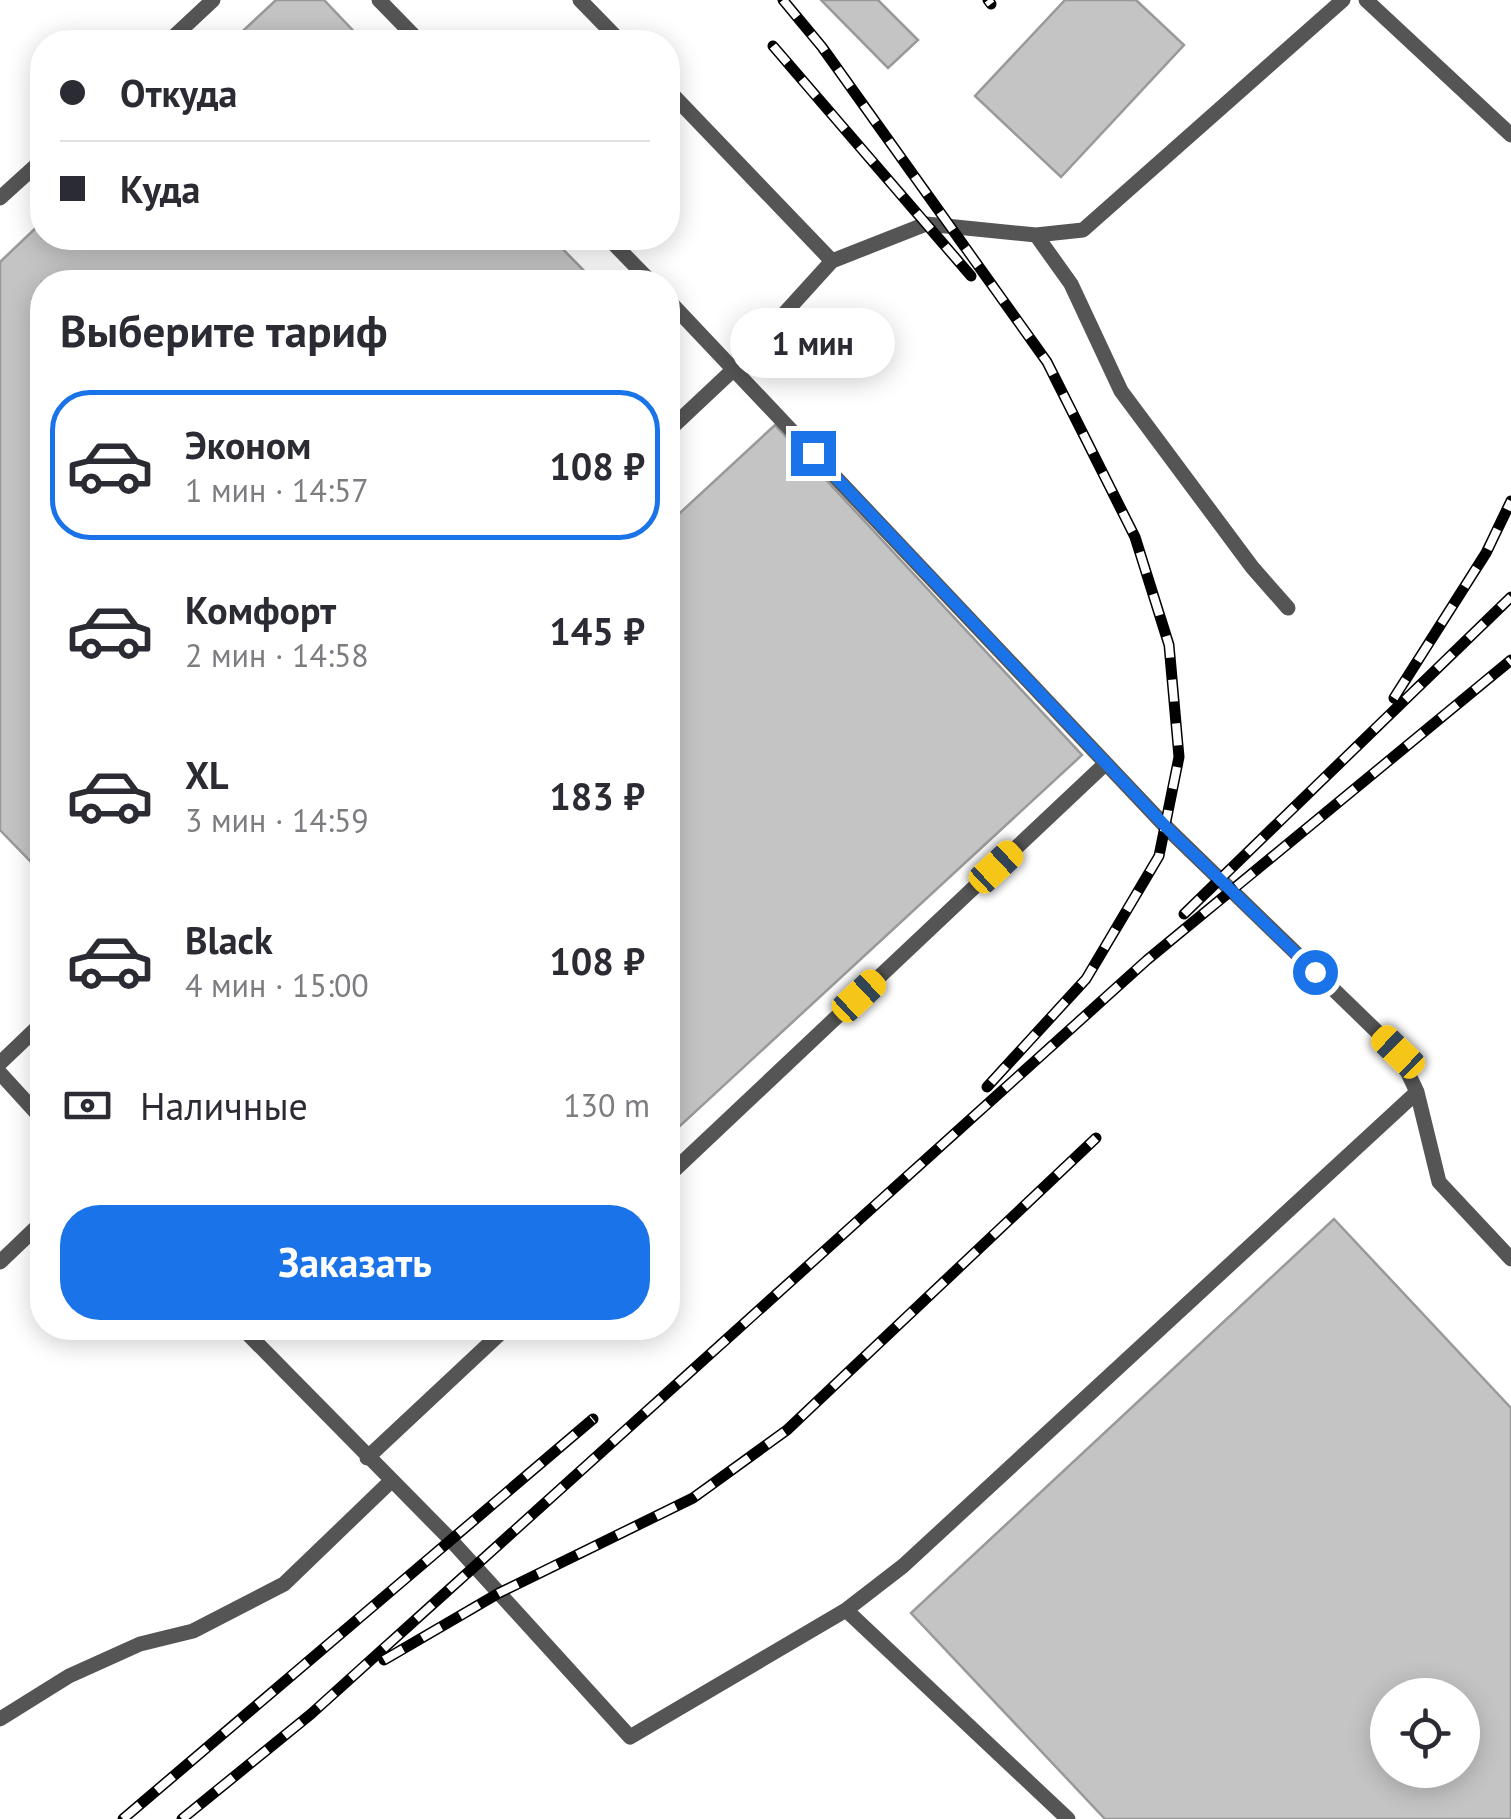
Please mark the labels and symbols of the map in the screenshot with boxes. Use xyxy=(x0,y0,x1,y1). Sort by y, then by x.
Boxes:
callout: 1 мин xyxy=(730,308,896,378)
route end xyxy=(791,431,836,476)
car xyxy=(964,836,1028,898)
route start xyxy=(1293,950,1338,995)
car xyxy=(827,965,891,1027)
car xyxy=(1366,1020,1430,1084)

